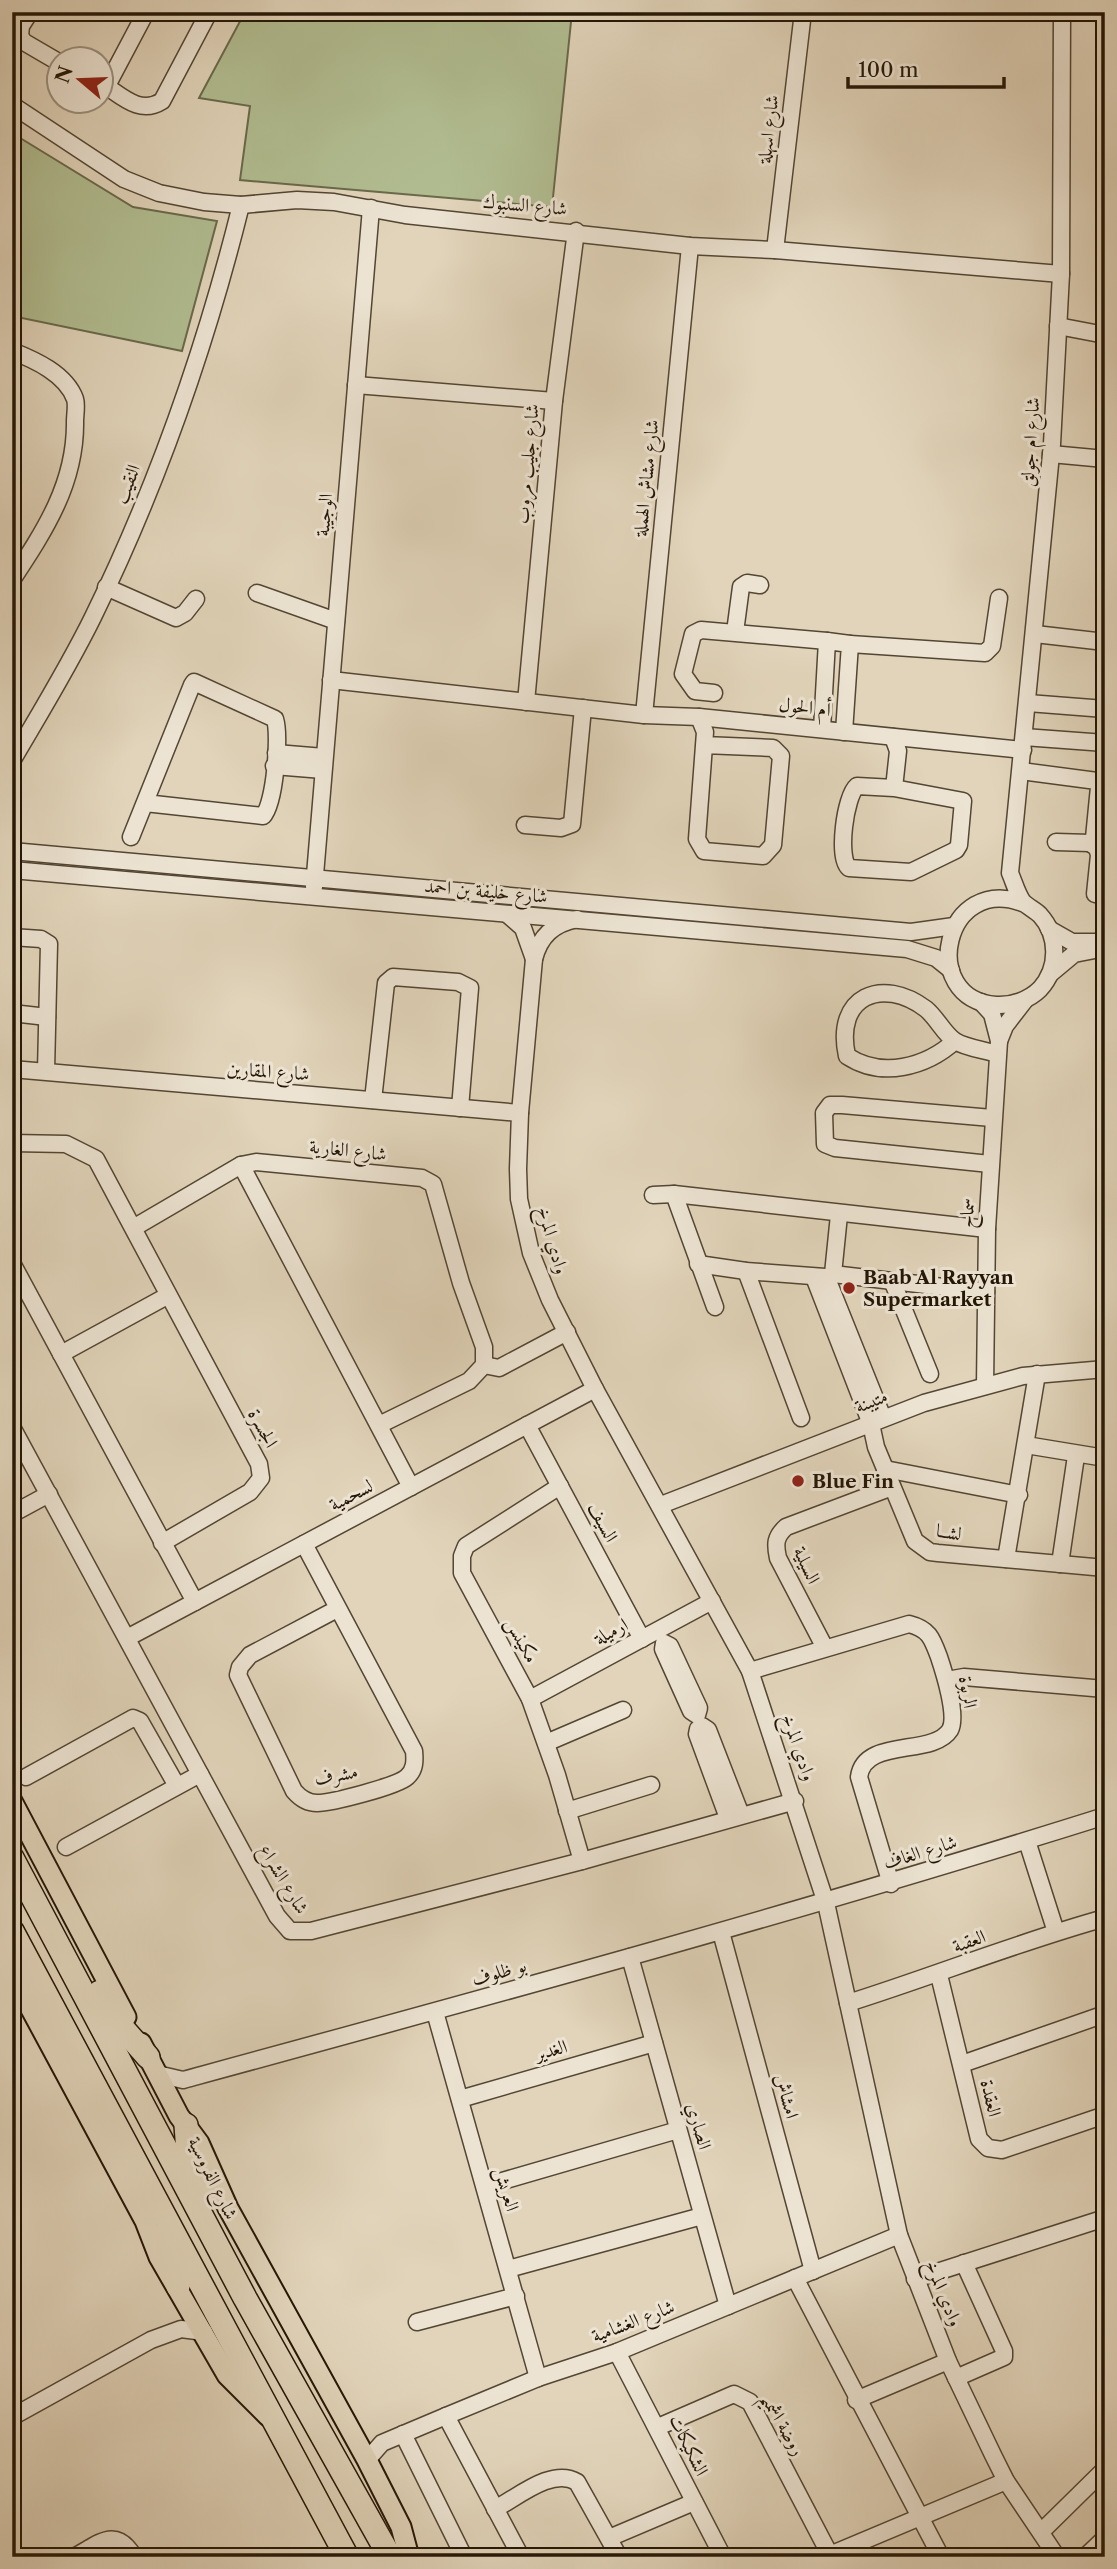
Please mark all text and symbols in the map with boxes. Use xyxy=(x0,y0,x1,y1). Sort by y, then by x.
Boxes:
north arrow xyxy=(46,46,116,116)
scale bar xyxy=(848,46,1003,90)
text: 100 m xyxy=(858,57,919,82)
text: N xyxy=(51,63,78,86)
street label: شارع اسهلة xyxy=(752,94,788,166)
street label: شارع السنبوك xyxy=(482,190,568,224)
street label: شارع ام جولق xyxy=(1015,396,1050,488)
street label: شارع جليب مروب xyxy=(510,403,548,525)
street label: شارع مشاش الهملة xyxy=(628,418,668,539)
street label: النقيب xyxy=(109,461,146,508)
street label: الوجيبة xyxy=(311,493,338,537)
street label: أم الحول xyxy=(777,692,833,726)
street label: شارع خليفة بن احمد xyxy=(423,874,549,912)
street label: شارع المقارين xyxy=(225,1057,310,1089)
street label: شارع الغارية xyxy=(308,1135,388,1169)
street label: سماح xyxy=(955,1197,985,1229)
street label: وادي المرخ xyxy=(527,1203,574,1278)
place label: Baab Al Rayyan Supermarket xyxy=(863,1266,1014,1311)
marker: Baab Al Rayyan Supermarket xyxy=(841,1280,857,1296)
street label: متيبنة xyxy=(851,1384,891,1418)
street label: الجسرة xyxy=(242,1405,283,1452)
place label: Blue Fin xyxy=(812,1470,894,1493)
marker: Blue Fin xyxy=(790,1473,806,1489)
street label: لسحمية xyxy=(325,1474,377,1516)
street label: السيف xyxy=(583,1498,623,1546)
street label: لشــا xyxy=(935,1519,963,1545)
street label: السيلية xyxy=(788,1543,826,1587)
street label: مكينس xyxy=(500,1613,544,1667)
street label: ارميلة xyxy=(589,1613,632,1650)
street label: الربوة xyxy=(953,1674,982,1710)
street label: وادي المرخ xyxy=(771,1710,821,1786)
street label: مشرف xyxy=(312,1760,360,1791)
street label: شارع الغاف xyxy=(881,1830,961,1878)
street label: شارع الشراع xyxy=(251,1840,314,1920)
street label: العقبة xyxy=(949,1924,989,1958)
street label: بو ظلوف xyxy=(469,1953,529,1992)
street label: الغدير xyxy=(530,2034,570,2066)
street label: امشاش xyxy=(770,2071,804,2121)
street label: العقدة xyxy=(976,2077,1006,2119)
street label: الصاري xyxy=(678,2100,717,2153)
street label: شارع الفروسية xyxy=(179,2133,243,2225)
street label: العريش xyxy=(488,2164,524,2214)
street label: وادي المرخ xyxy=(915,2256,968,2332)
street label: شارع الغشامية xyxy=(588,2295,679,2351)
street label: روضة اشميم xyxy=(749,2388,810,2464)
street label: الشكيكات xyxy=(664,2411,714,2479)

